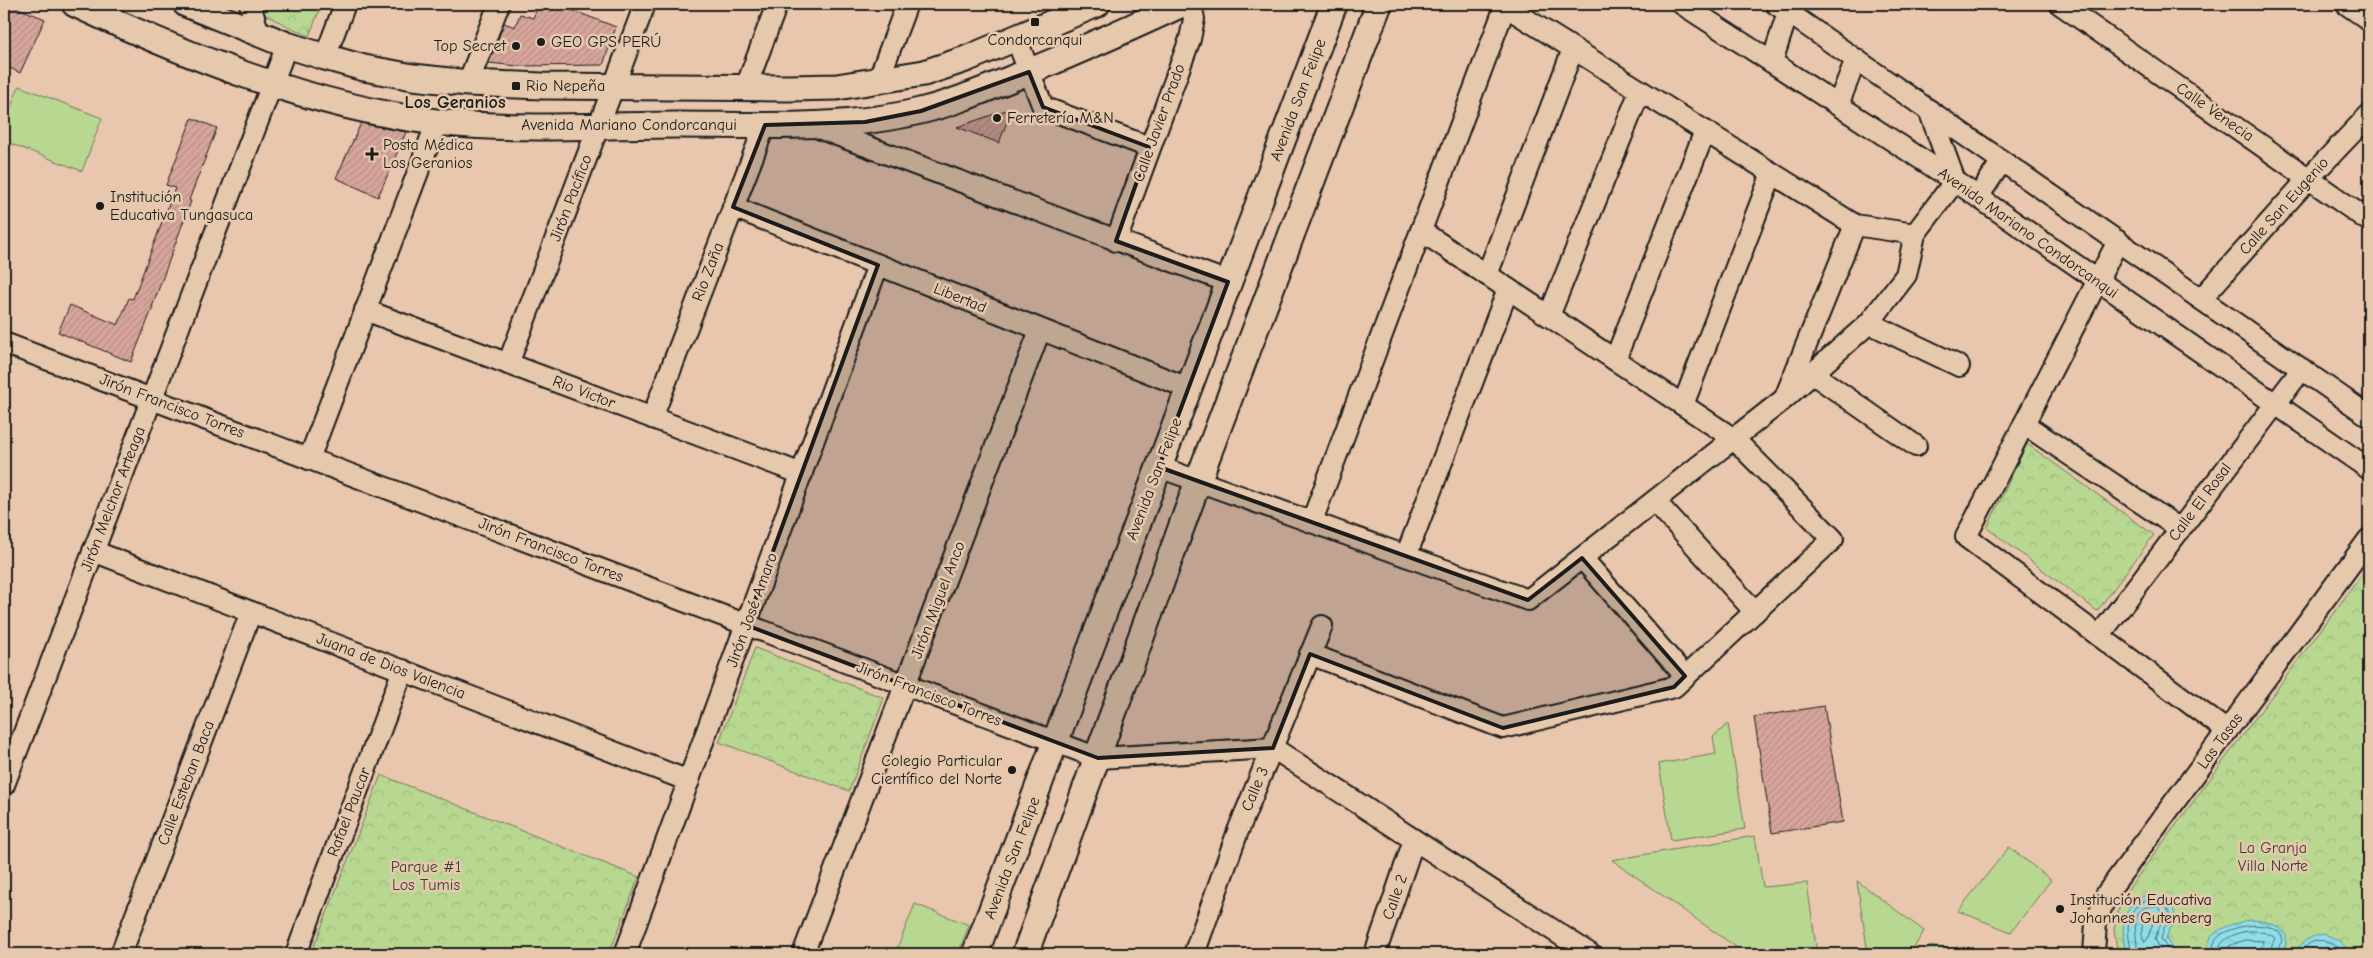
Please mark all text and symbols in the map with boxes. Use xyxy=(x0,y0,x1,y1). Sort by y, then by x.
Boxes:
marker: Condorcanqui xyxy=(1029,16,1041,28)
place label: Condorcanqui xyxy=(988,31,1082,49)
place label: GEO GPS PERÚ xyxy=(551,32,661,51)
marker: GEO GPS PERÚ xyxy=(535,36,547,48)
street label: Avenida San Felipe xyxy=(1266,36,1330,164)
place label: Top Secret xyxy=(434,37,506,55)
marker: Top Secret xyxy=(510,40,522,52)
street label: Calle Javier Prado xyxy=(1129,62,1189,184)
place label: Rio Nepeña xyxy=(526,77,605,95)
street label: Calle Venecia xyxy=(2173,79,2257,145)
marker: Rio Nepeña xyxy=(510,80,522,92)
district label: Los Geranios xyxy=(404,92,506,113)
place label: Ferretería M&N xyxy=(1007,109,1114,127)
marker: Ferretería M&N xyxy=(991,112,1003,124)
street label: Avenida Mariano Condorcanqui xyxy=(521,116,737,134)
place label: Posta Médica Los Geranios xyxy=(383,136,474,172)
marker: Posta Médica Los Geranios xyxy=(365,147,379,161)
street label: Jirón Pacífico xyxy=(546,152,596,244)
street label: Calle San Eugenio xyxy=(2235,154,2333,258)
street label: Avenida Mariano Condorcanqui xyxy=(1935,164,2121,302)
place label: Institución Educativa Tungasuca xyxy=(110,188,253,224)
marker: Institución Educativa Tungasuca xyxy=(94,200,106,212)
street label: Rio Zaña xyxy=(689,240,727,304)
street label: Libertad xyxy=(931,279,989,317)
street label: Jirón Francisco Torres xyxy=(97,370,247,442)
street label: Rio Victor xyxy=(550,372,619,412)
street label: Avenida San Felipe xyxy=(1122,415,1186,543)
street label: Jirón Melchor Arteaga xyxy=(77,424,149,574)
street label: Calle El Rosal xyxy=(2165,459,2235,545)
street label: Jirón Francisco Torres xyxy=(476,514,626,586)
street label: Jirón Miguel Anco xyxy=(907,539,969,661)
street label: Jirón José Amaro xyxy=(723,550,781,670)
street label: Juana de Dios Valencia xyxy=(314,629,468,703)
street label: Jirón Francisco Torres xyxy=(854,658,1004,730)
street label: Las Tasas xyxy=(2194,709,2246,772)
street label: Calle Esteban Baca xyxy=(154,718,218,848)
place label: Colegio Particular Científico del Norte xyxy=(871,752,1003,788)
street label: Rafael Paucar xyxy=(324,764,374,859)
marker: Colegio Particular Científico del Norte xyxy=(1006,764,1018,776)
street label: Calle 3 xyxy=(1238,764,1272,814)
street label: Avenida San Felipe xyxy=(980,794,1044,922)
park label: La Granja Villa Norte xyxy=(2238,839,2308,875)
park label: Parque #1 Los Tumis xyxy=(391,858,461,894)
street label: Calle 2 xyxy=(1379,872,1411,922)
place label: Institución Educativa Johannes Gutenberg xyxy=(2070,891,2212,927)
marker: Institución Educativa Johannes Gutenberg xyxy=(2054,903,2066,915)

